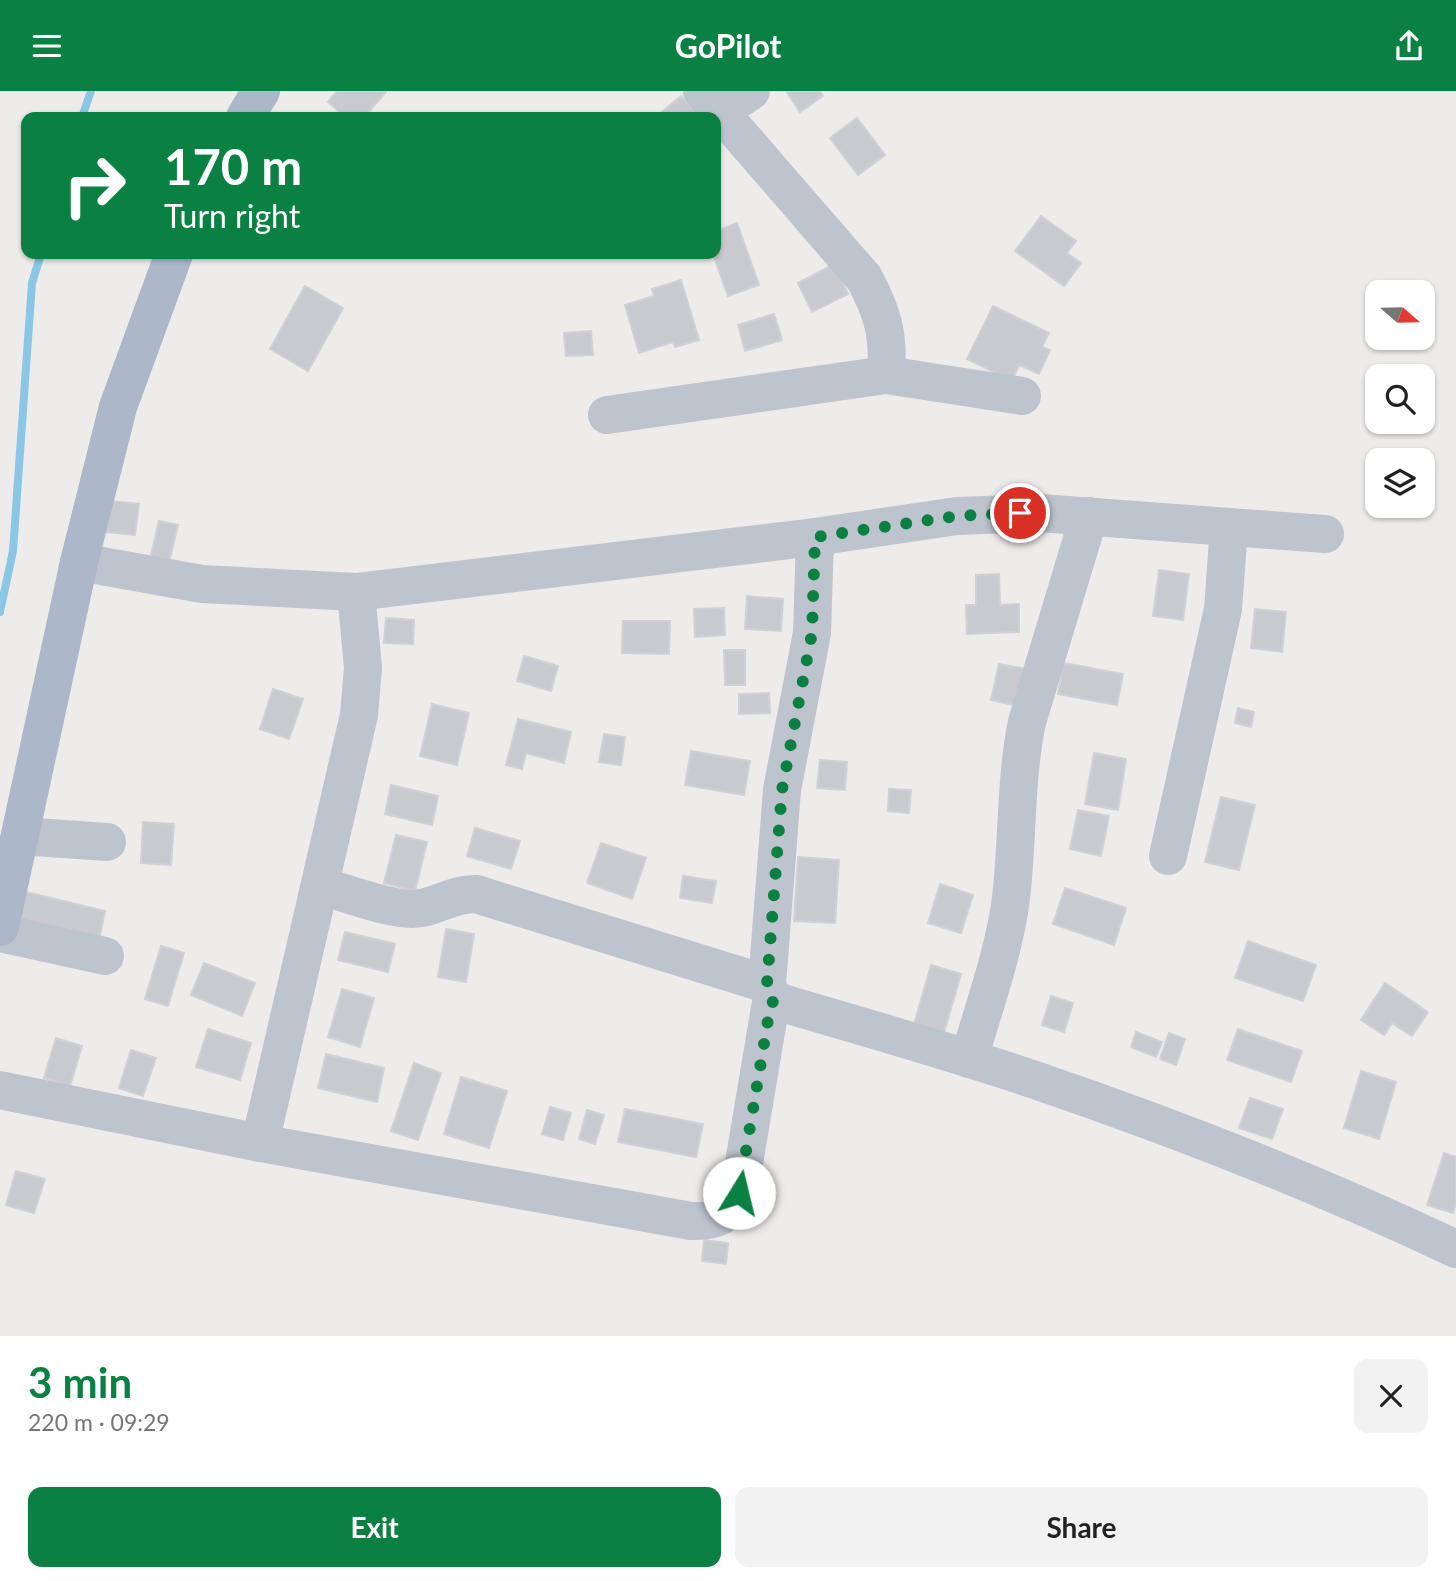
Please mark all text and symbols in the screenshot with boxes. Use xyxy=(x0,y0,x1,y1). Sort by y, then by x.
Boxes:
text: GoPilot xyxy=(675,26,781,65)
icon: menu xyxy=(28,27,66,65)
icon: share xyxy=(1390,27,1428,65)
text: 170 m xyxy=(164,137,302,195)
icon: right xyxy=(49,140,140,231)
text: Turn right xyxy=(164,196,300,235)
north arrow xyxy=(1365,280,1435,350)
map controls xyxy=(1365,280,1435,518)
button: search xyxy=(1365,364,1435,434)
button: layers xyxy=(1365,448,1435,518)
pin xyxy=(990,483,1050,543)
icon: arrive xyxy=(1001,494,1039,532)
position arrow xyxy=(702,1156,776,1230)
text: 3 min xyxy=(28,1357,132,1407)
button: close xyxy=(1354,1359,1428,1433)
text: 220 m · 09:29 xyxy=(28,1408,170,1436)
button: Exit xyxy=(28,1487,721,1567)
button: Share xyxy=(735,1487,1428,1567)

